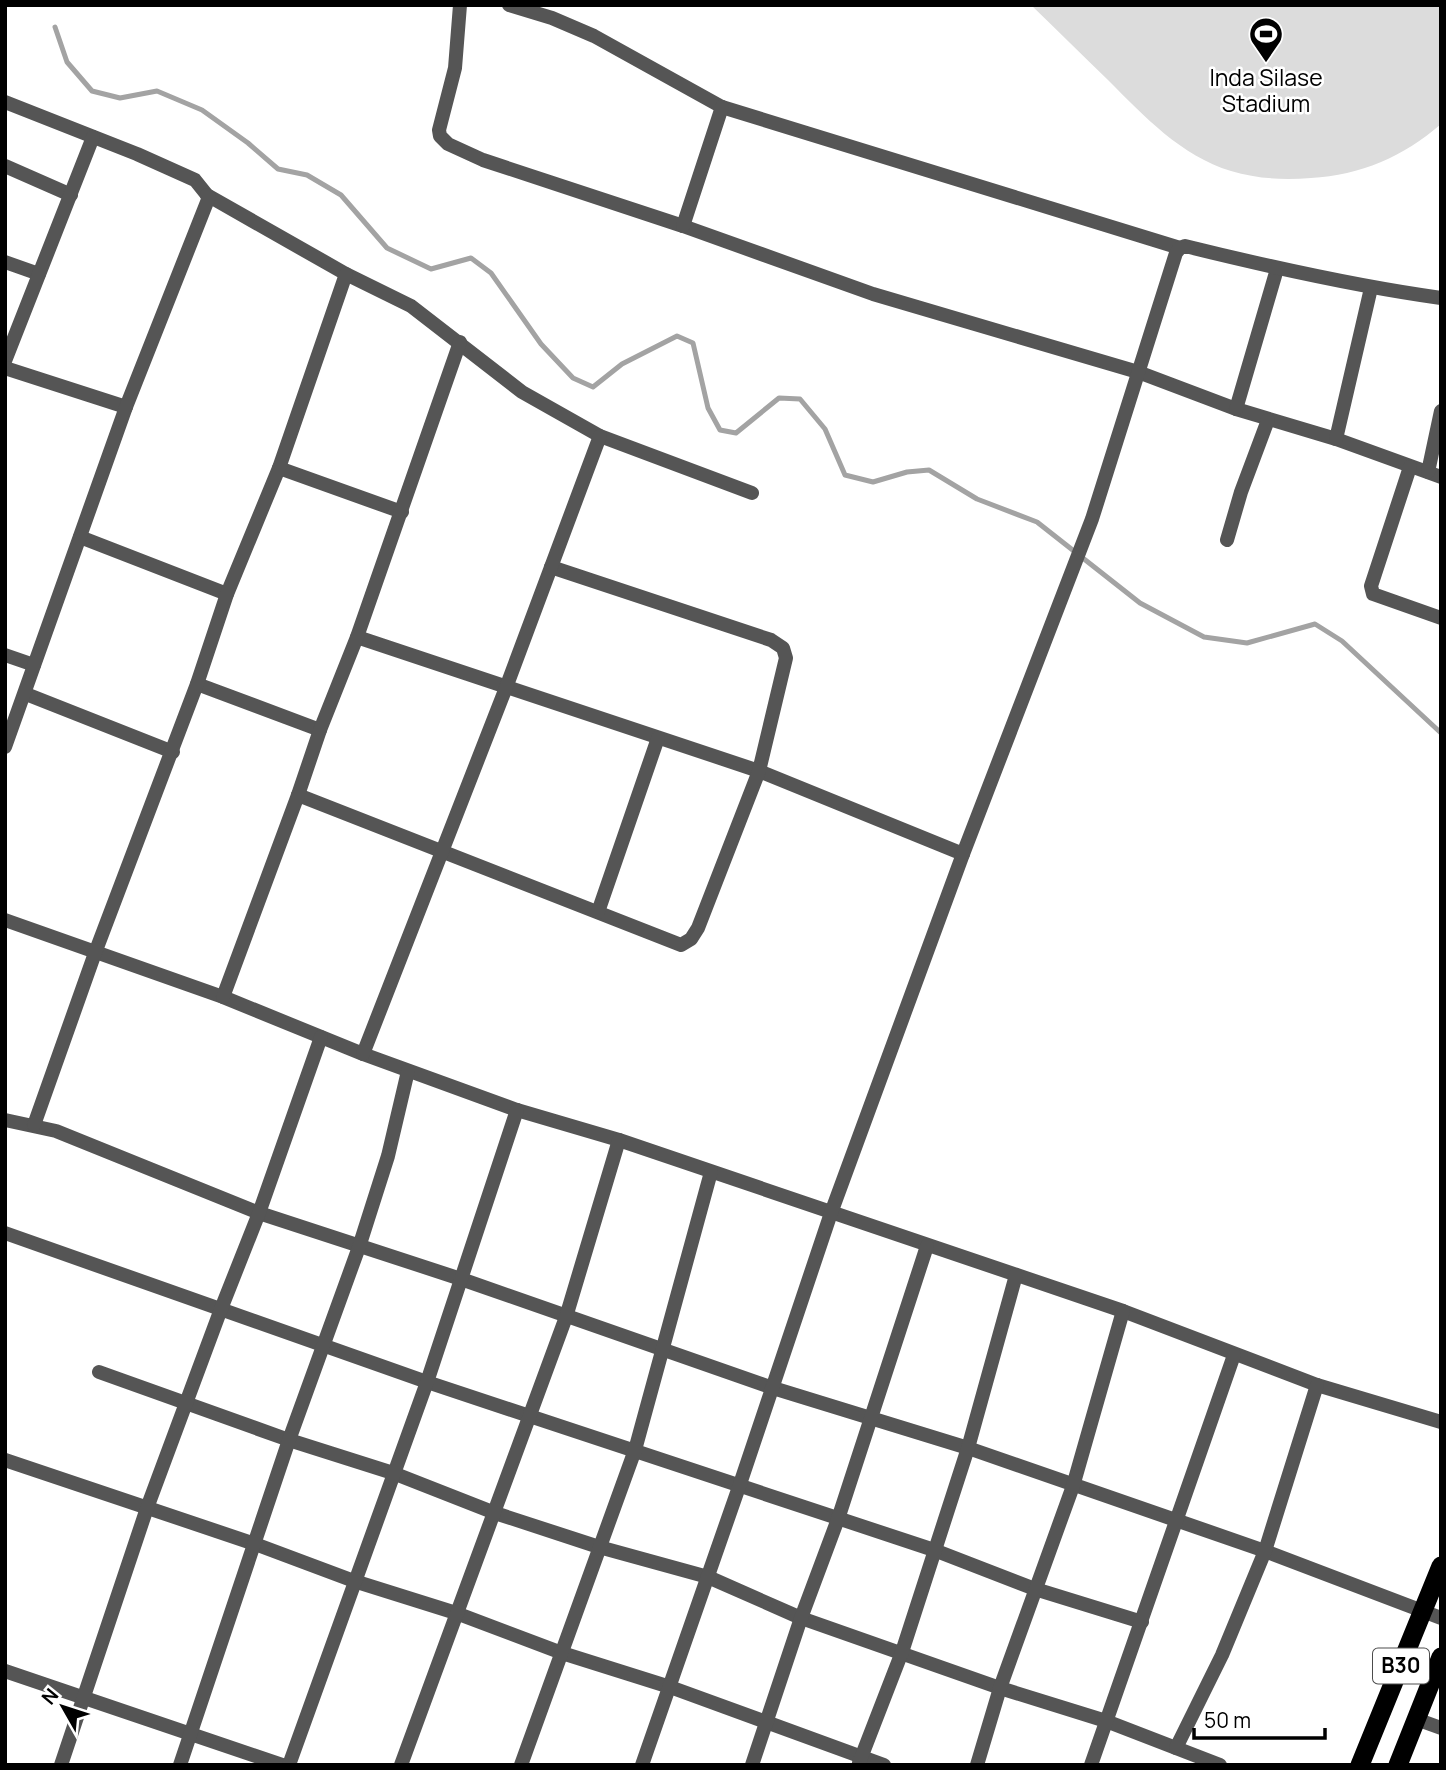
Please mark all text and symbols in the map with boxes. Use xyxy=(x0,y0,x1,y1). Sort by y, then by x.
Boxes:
sports icon: Inda Silase Stadium xyxy=(1247,15,1285,64)
place label: Inda Silase Stadium xyxy=(1209,61,1323,119)
road number: B30 xyxy=(1373,1648,1429,1684)
north arrow xyxy=(28,1672,98,1742)
text: N xyxy=(35,1683,64,1710)
scale bar xyxy=(1194,1696,1325,1740)
text: 50 m xyxy=(1204,1706,1251,1734)

